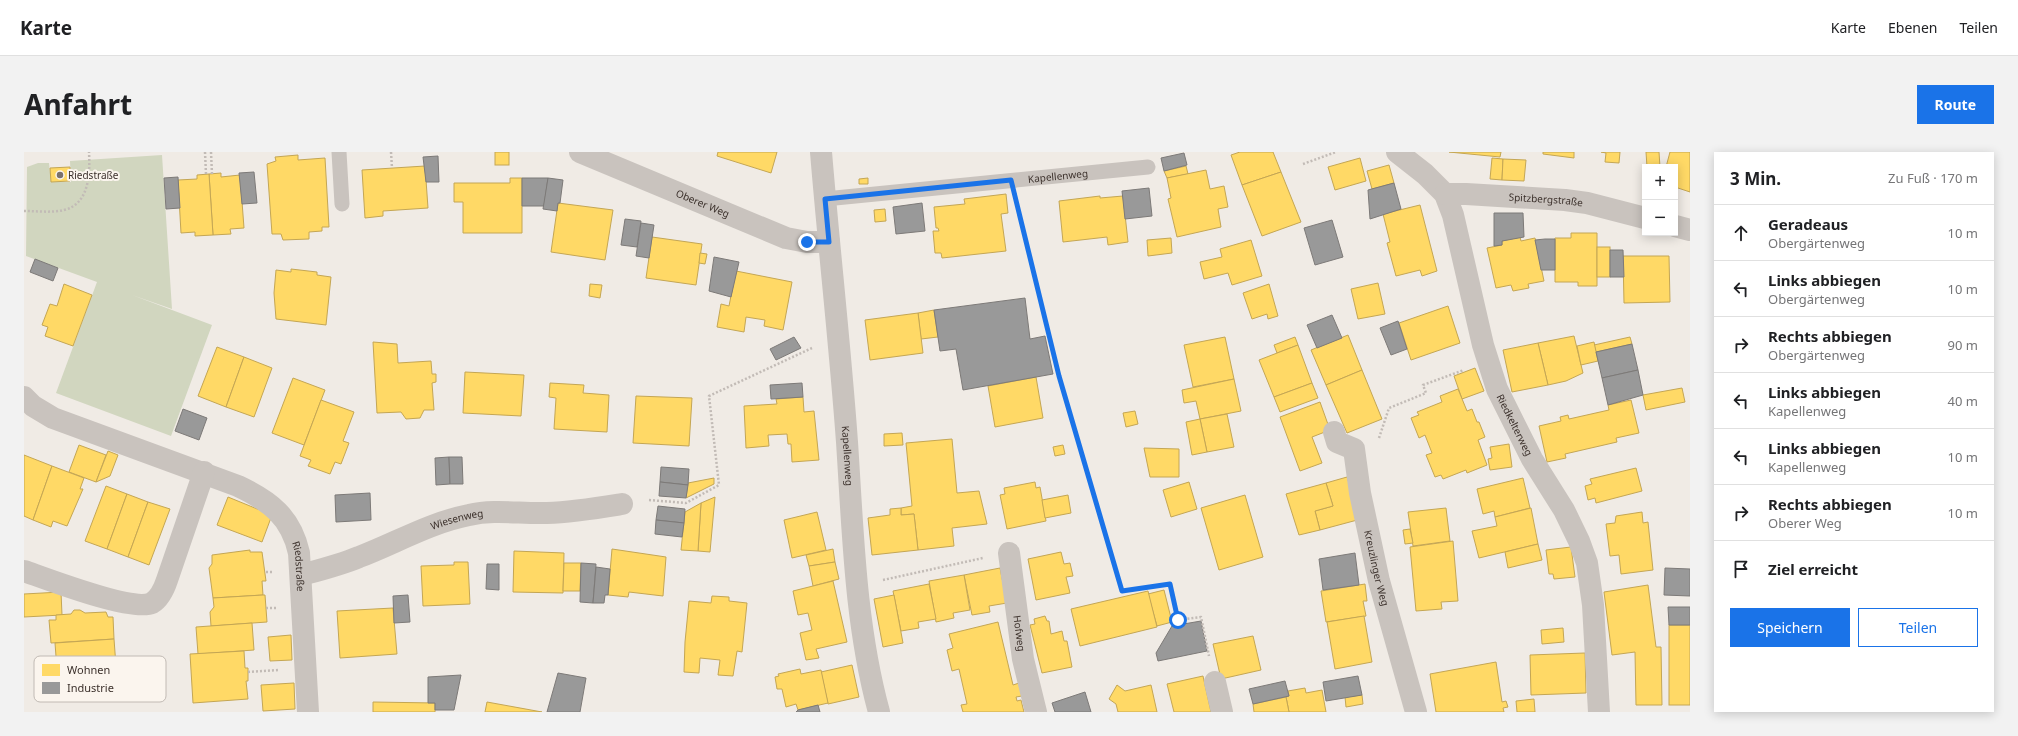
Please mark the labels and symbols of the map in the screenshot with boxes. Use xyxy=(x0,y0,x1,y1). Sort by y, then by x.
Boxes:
street label: Kapellenweg xyxy=(1027,166,1089,186)
place label: Riedstraße xyxy=(68,168,119,182)
marker: Riedstraße xyxy=(55,170,65,180)
street label: Oberer Weg xyxy=(674,186,732,221)
street label: Spitzbergstraße xyxy=(1508,190,1584,209)
route end xyxy=(798,233,816,251)
street label: Riedkelterweg xyxy=(1494,392,1536,458)
street label: Kapellenweg xyxy=(839,425,857,486)
street label: Wiesenweg xyxy=(429,506,484,533)
street label: Kreuzlinger Weg xyxy=(1361,529,1393,607)
street label: Riedstraße xyxy=(289,539,308,592)
route start xyxy=(1169,611,1187,629)
street label: Hofweg xyxy=(1010,614,1029,652)
legend xyxy=(34,656,166,702)
text: Wohnen xyxy=(67,662,110,677)
text: Industrie xyxy=(67,680,114,695)

